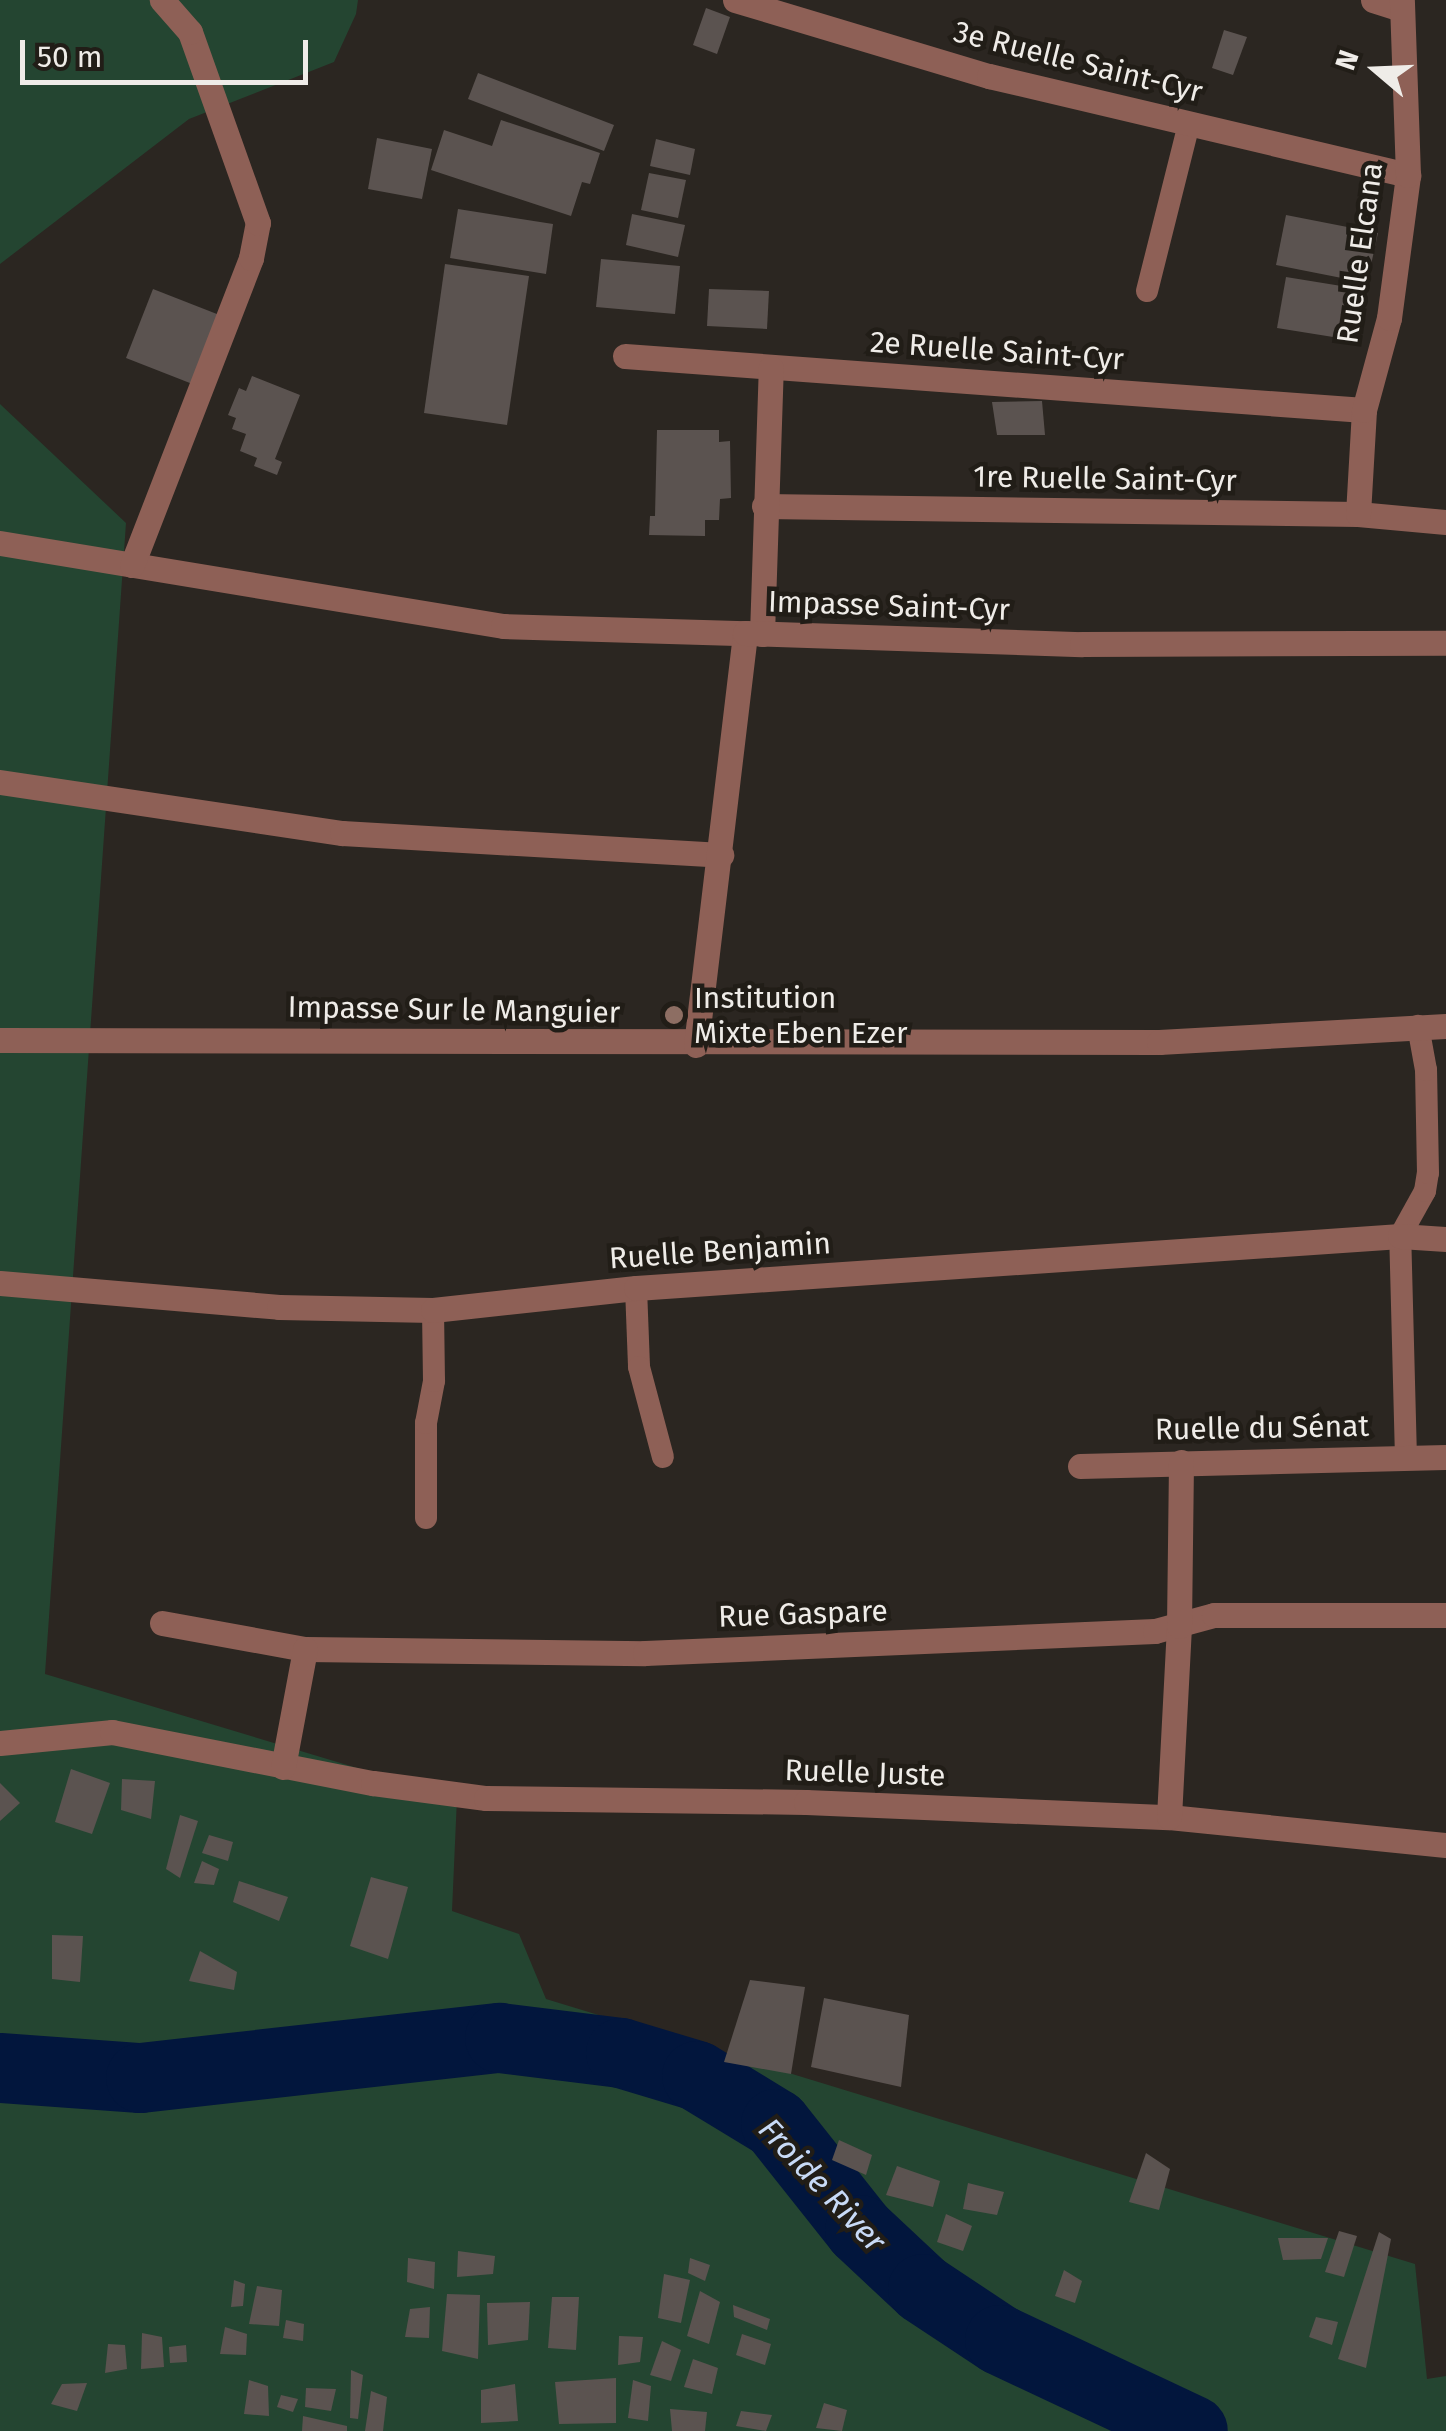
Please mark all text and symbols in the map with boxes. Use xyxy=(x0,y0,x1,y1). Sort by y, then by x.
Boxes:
street label: 3e Ruelle Saint-Cyr xyxy=(950,14,1206,110)
scale bar xyxy=(25,20,312,82)
north arrow xyxy=(1326,20,1426,120)
text: 50 m xyxy=(37,39,102,75)
text: N xyxy=(1329,46,1366,74)
street label: Ruelle Elcana xyxy=(1329,160,1391,346)
street label: 2e Ruelle Saint-Cyr xyxy=(869,324,1125,378)
street label: 1re Ruelle Saint-Cyr xyxy=(973,459,1237,499)
street label: Impasse Saint-Cyr xyxy=(767,584,1011,628)
place label: Institution Mixte Eben Ezer xyxy=(694,980,908,1050)
street label: Impasse Sur le Manguier xyxy=(287,989,621,1031)
marker: Institution Mixte Eben Ezer xyxy=(663,1004,685,1026)
street label: Ruelle Benjamin xyxy=(608,1225,832,1277)
street label: Ruelle du Sénat xyxy=(1154,1408,1370,1448)
street label: Rue Gaspare xyxy=(718,1593,888,1635)
street label: Ruelle Juste xyxy=(784,1752,946,1794)
water label: Froide River xyxy=(750,2110,894,2260)

